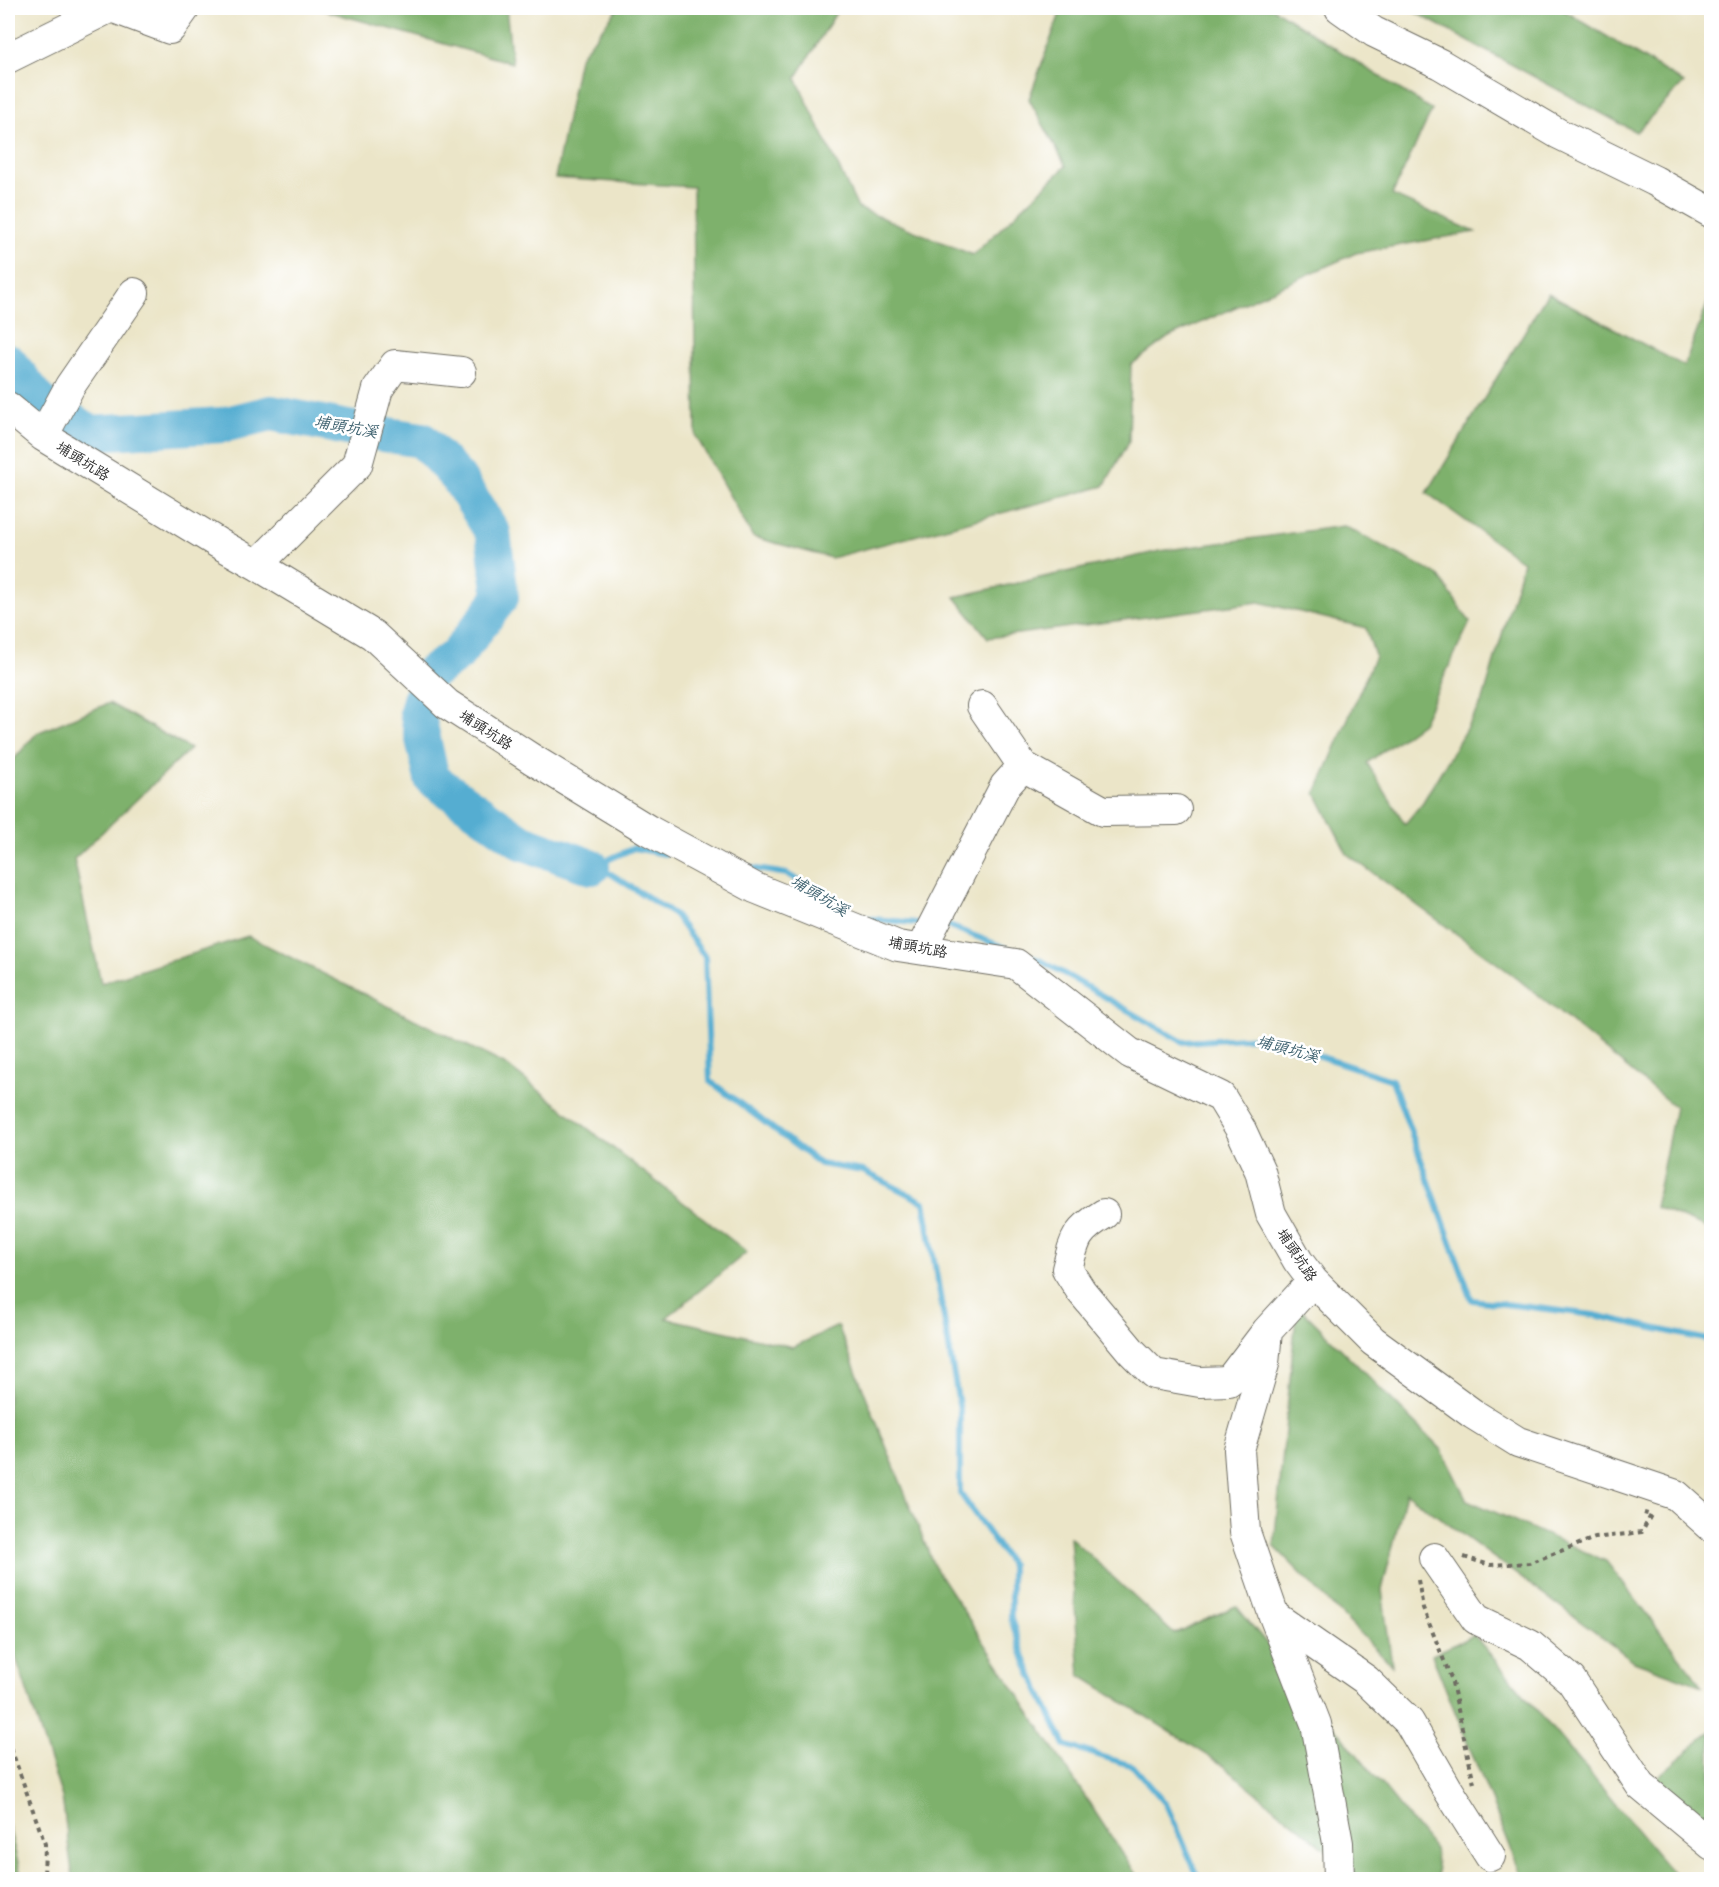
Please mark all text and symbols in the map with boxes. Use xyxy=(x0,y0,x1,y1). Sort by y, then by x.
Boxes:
water label: 埔頭坑溪 xyxy=(313,413,380,443)
street label: 埔頭坑路 xyxy=(52,437,113,485)
street label: 埔頭坑路 xyxy=(455,706,516,755)
water label: 埔頭坑溪 xyxy=(787,872,852,921)
street label: 埔頭坑路 xyxy=(887,932,949,963)
water label: 埔頭坑溪 xyxy=(1254,1032,1322,1067)
street label: 埔頭坑路 xyxy=(1272,1225,1321,1286)

